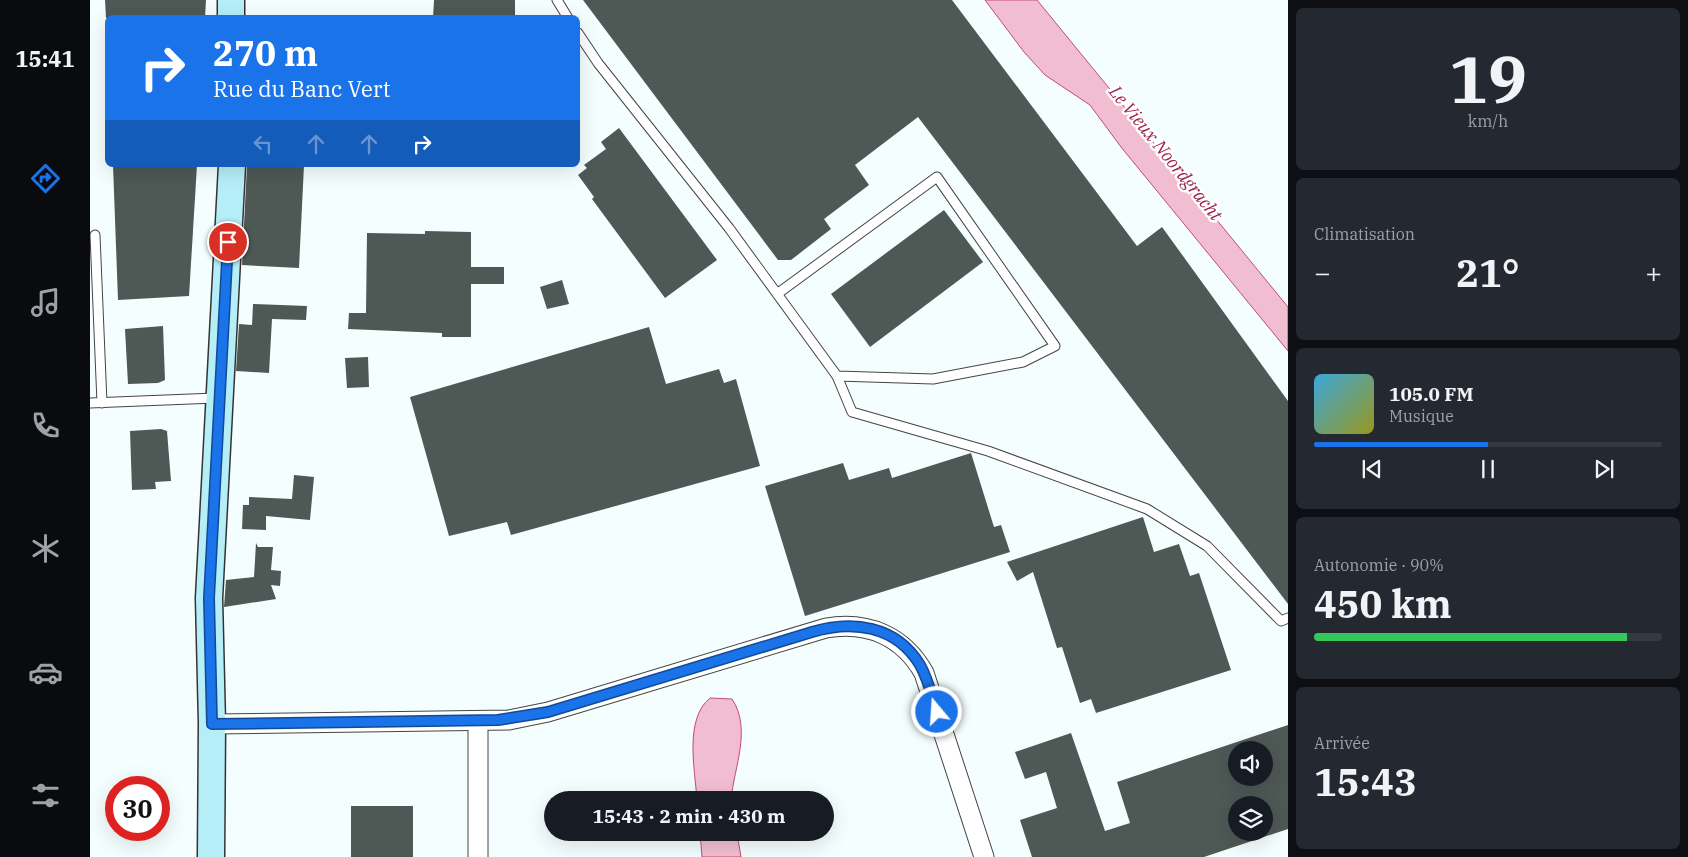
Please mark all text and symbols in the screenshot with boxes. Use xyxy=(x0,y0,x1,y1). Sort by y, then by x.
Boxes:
text: 270 m xyxy=(213,30,318,76)
icon: right xyxy=(130,35,195,100)
text: 19 xyxy=(1449,36,1527,121)
text: 15:41 xyxy=(15,44,75,73)
text: Rue du Banc Vert xyxy=(213,74,390,103)
water label: Le Vieux Noordgracht xyxy=(1104,80,1228,226)
text: km/h xyxy=(1468,111,1508,131)
icon: left xyxy=(249,130,277,158)
icon: ahead xyxy=(302,130,330,158)
icon: ahead xyxy=(355,130,383,158)
icon: right xyxy=(408,130,436,158)
icon: directions xyxy=(28,161,63,196)
pin xyxy=(207,221,249,263)
text: Climatisation xyxy=(1314,224,1415,244)
icon: arrive xyxy=(214,228,242,256)
text: 21° xyxy=(1456,248,1520,297)
text: − xyxy=(1314,254,1331,291)
text: + xyxy=(1645,254,1662,291)
icon: music xyxy=(28,285,63,320)
text: 105.0 FM xyxy=(1389,382,1474,406)
text: Musique xyxy=(1389,406,1454,426)
icon: phone xyxy=(28,408,63,443)
icon: previous xyxy=(1358,455,1386,483)
icon: pause xyxy=(1474,455,1502,483)
icon: next xyxy=(1590,455,1618,483)
icon: climate xyxy=(28,531,63,566)
text: Autonomie · 90% xyxy=(1314,555,1444,575)
text: 450 km xyxy=(1314,579,1452,628)
icon: car xyxy=(28,655,63,690)
position arrow xyxy=(910,685,962,737)
text: Arrivée xyxy=(1314,733,1370,753)
map controls xyxy=(1228,741,1273,841)
button: sound xyxy=(1228,741,1273,786)
text: 15:43 xyxy=(1314,757,1417,806)
speed limit sign: 30 xyxy=(105,776,170,841)
icon: filters xyxy=(28,778,63,813)
button: layers xyxy=(1228,796,1273,841)
text: 15:43 · 2 min · 430 m xyxy=(593,804,785,828)

